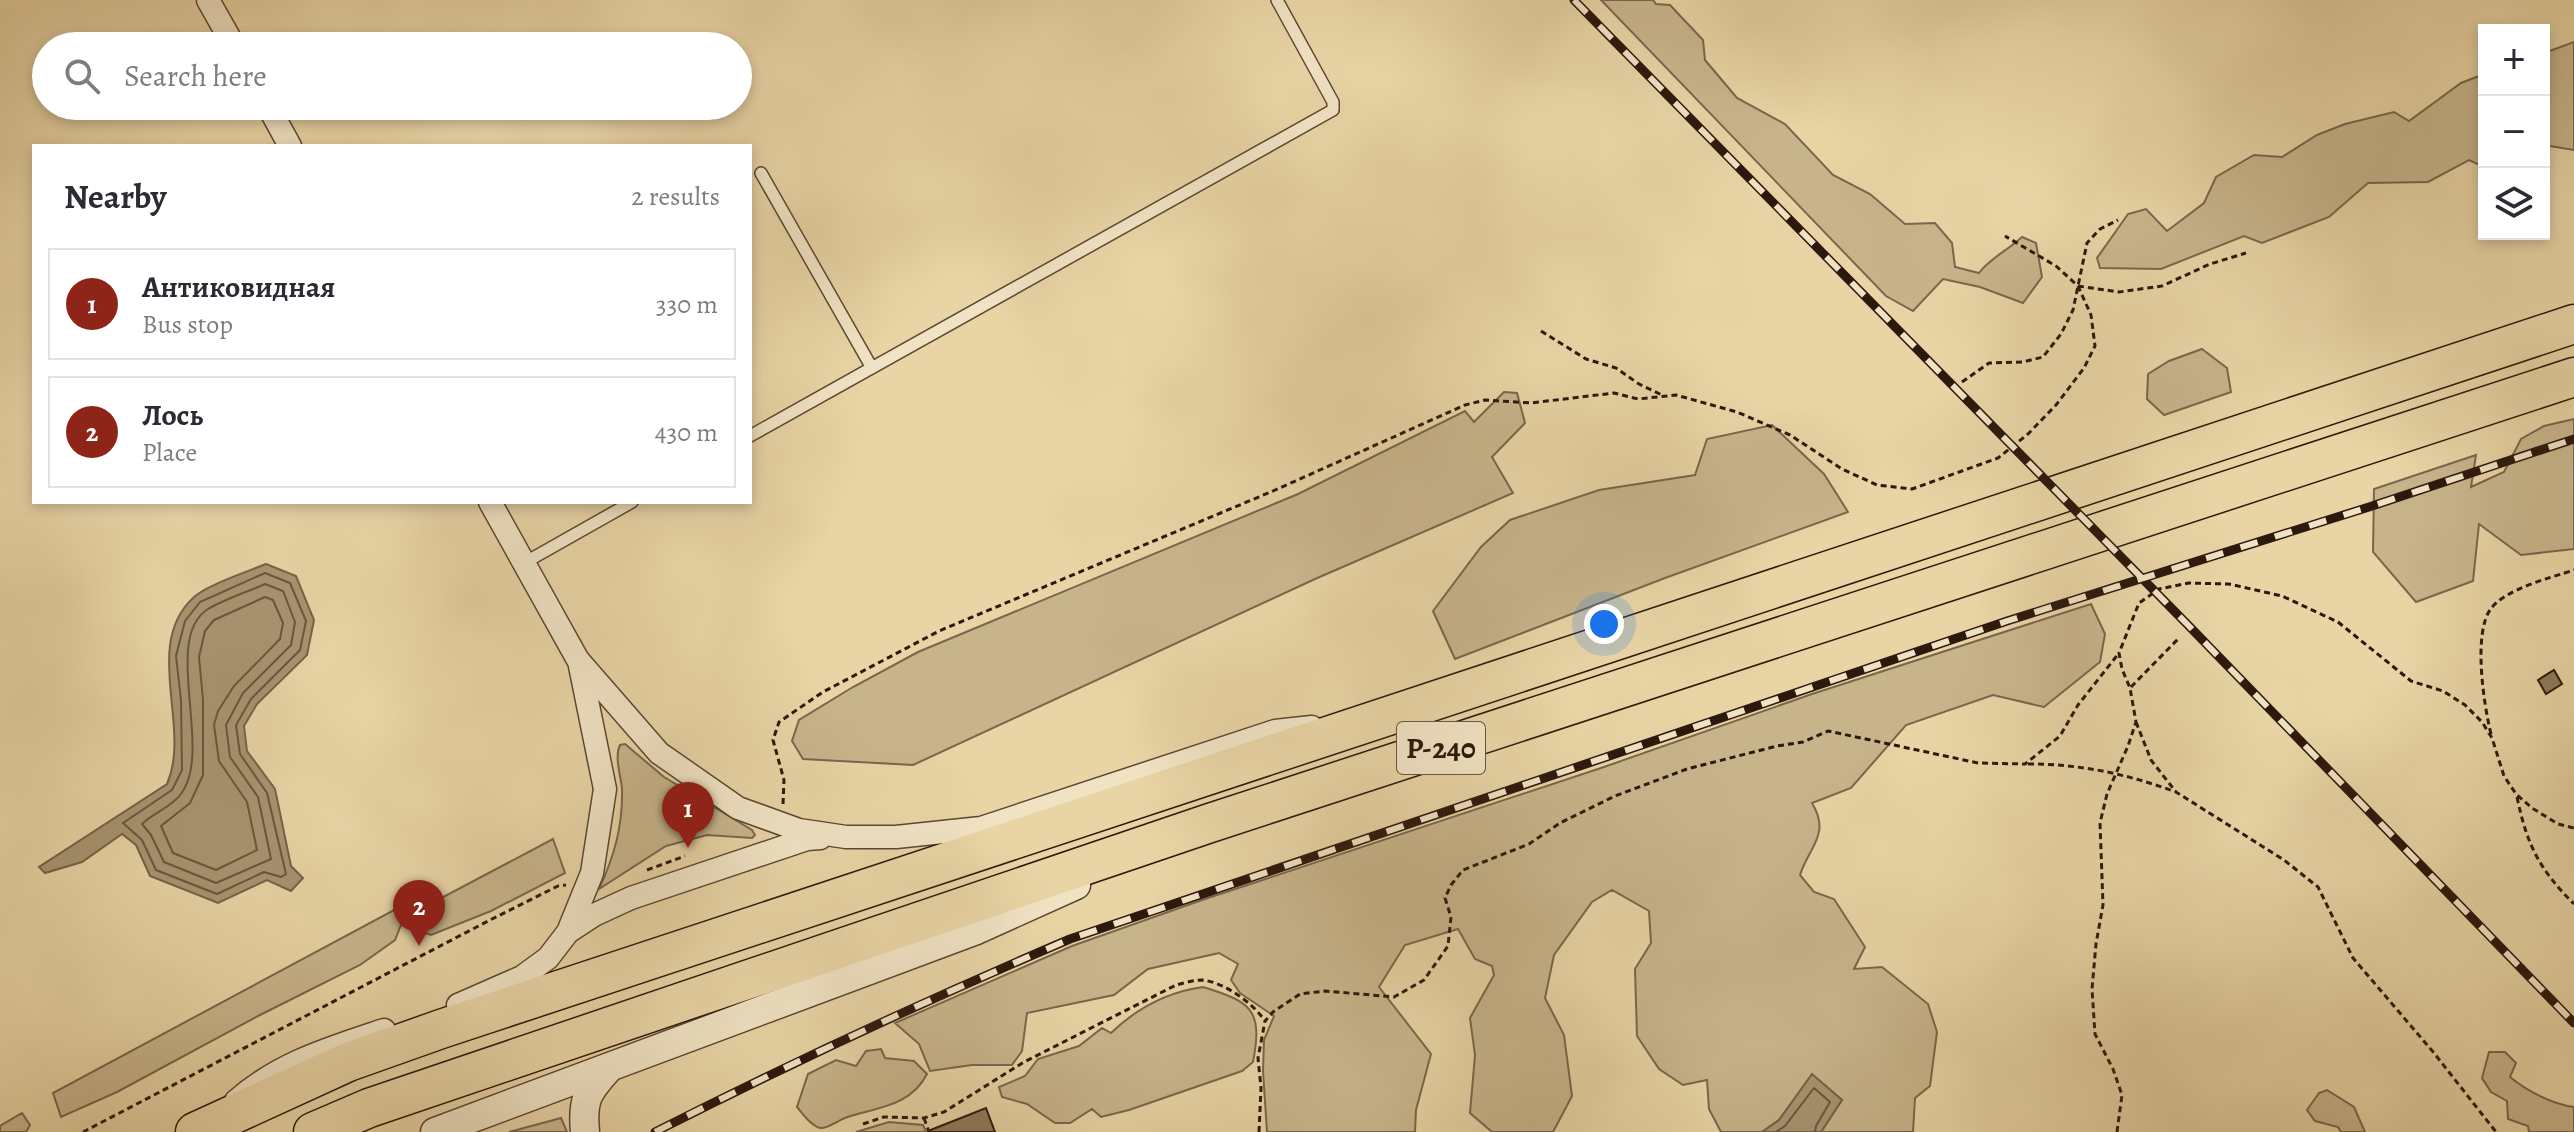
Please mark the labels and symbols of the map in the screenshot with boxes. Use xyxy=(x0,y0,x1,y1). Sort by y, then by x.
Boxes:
your location xyxy=(1584,604,1624,644)
road number: Р-240 xyxy=(1397,722,1485,774)
pin: 1 xyxy=(662,782,714,848)
pin: 2 xyxy=(393,880,445,946)

